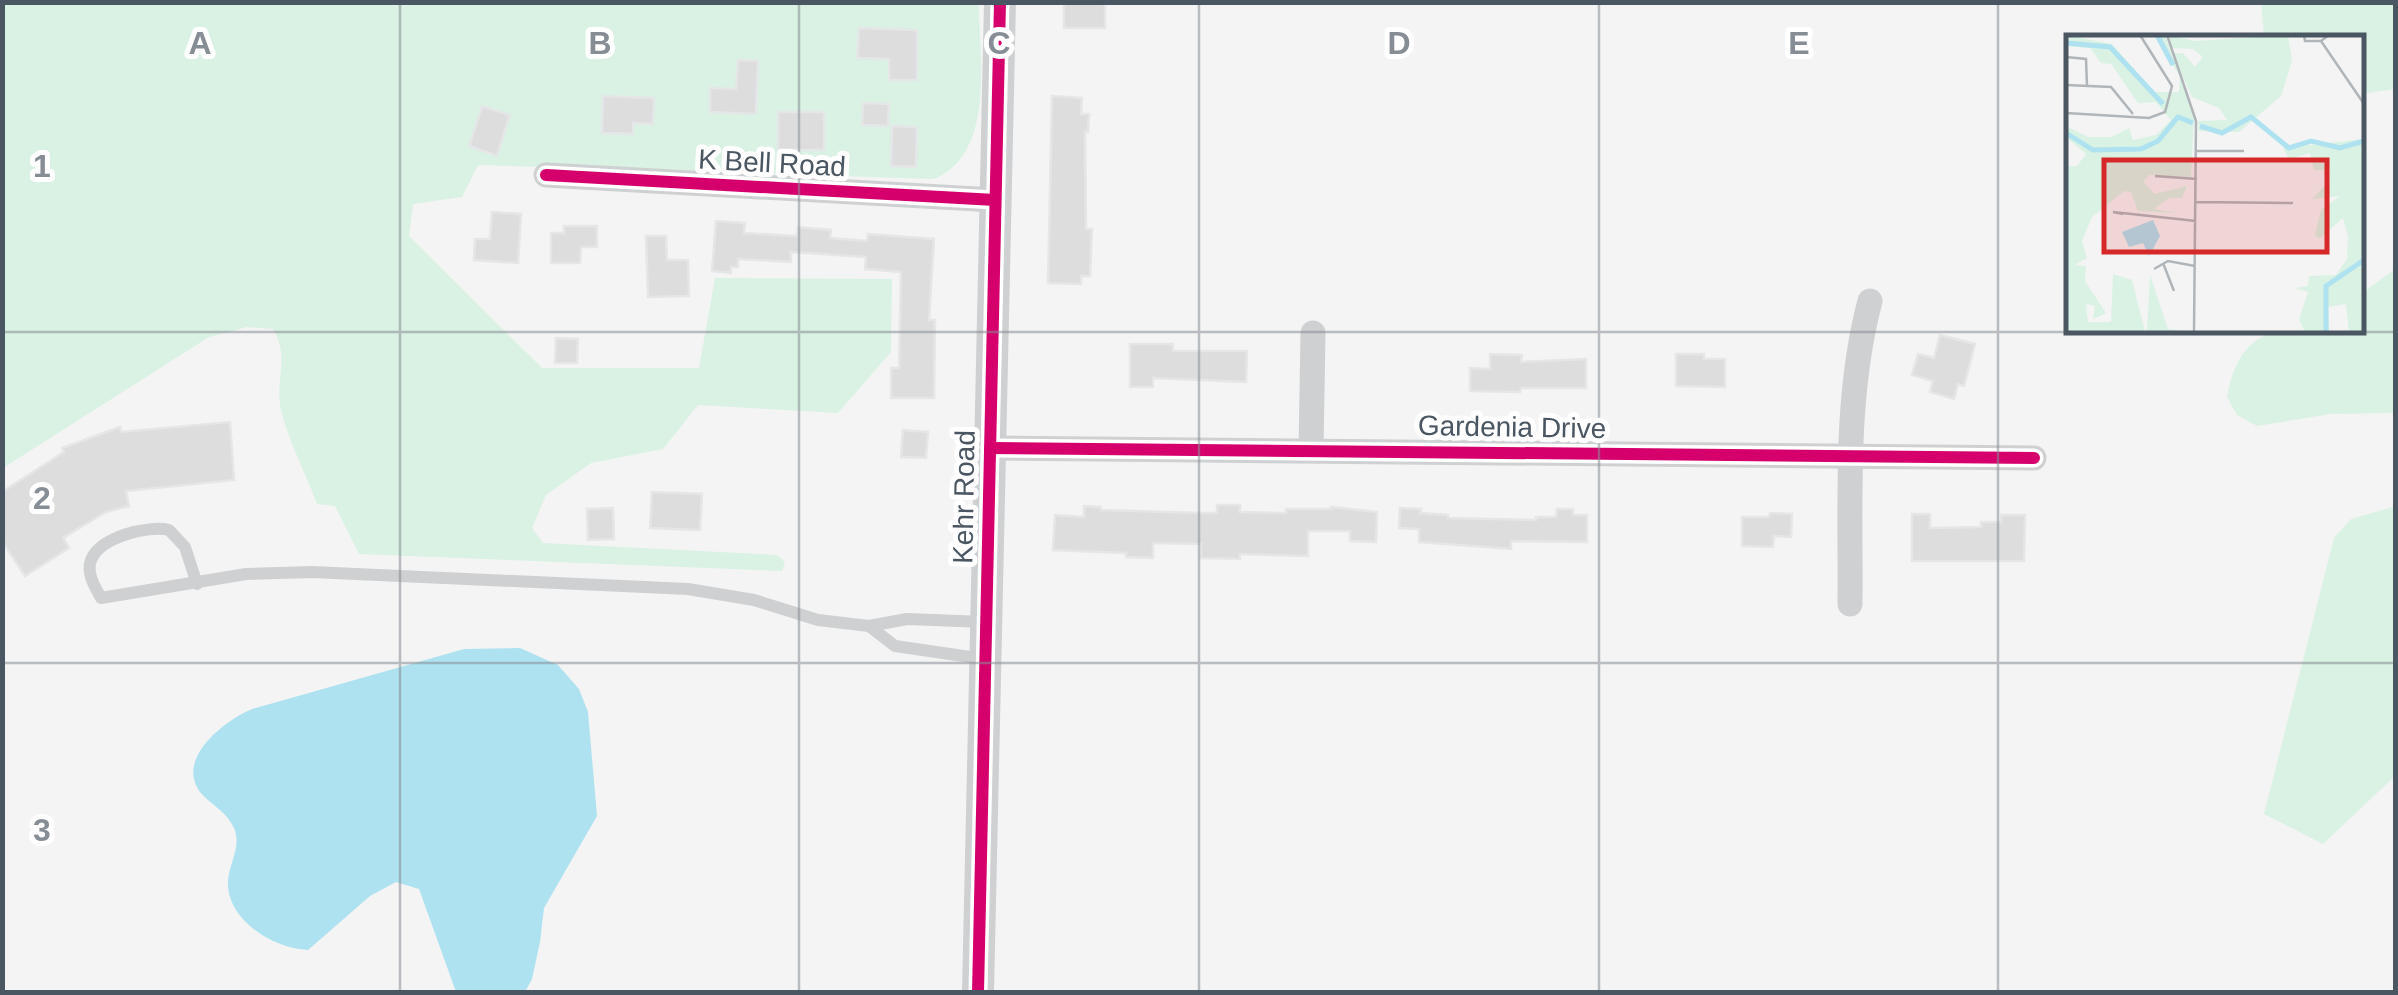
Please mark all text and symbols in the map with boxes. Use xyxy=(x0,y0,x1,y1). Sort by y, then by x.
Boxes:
text: A xyxy=(188,25,212,61)
text: B xyxy=(588,25,612,61)
text: C xyxy=(987,25,1011,61)
text: D xyxy=(1387,25,1411,61)
text: E xyxy=(1788,25,1810,61)
inset map xyxy=(2066,35,2363,332)
street label: K Bell Road xyxy=(697,144,847,182)
text: 1 xyxy=(33,148,51,184)
street label: Gardenia Drive xyxy=(1418,410,1606,444)
street label: Kehr Road xyxy=(947,430,981,564)
text: 2 xyxy=(33,480,51,516)
text: 3 xyxy=(33,812,51,848)

